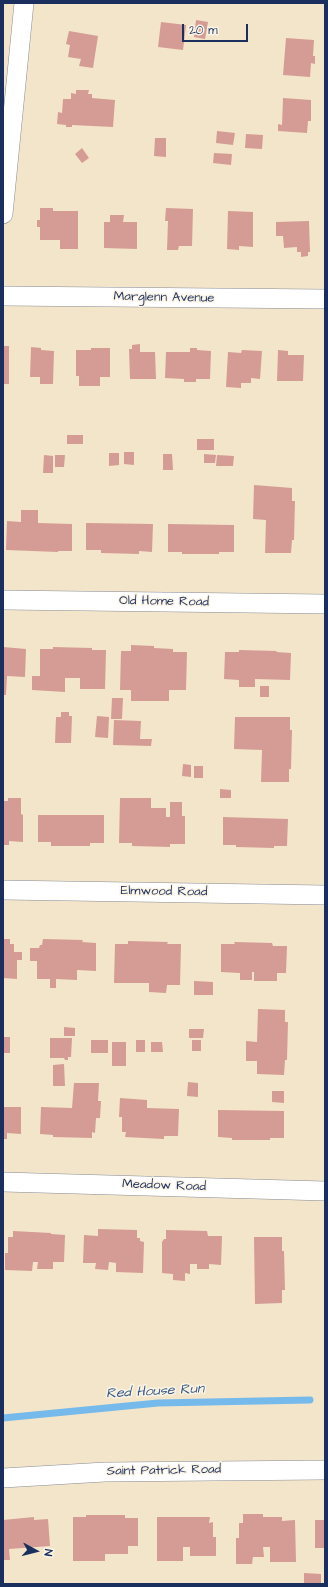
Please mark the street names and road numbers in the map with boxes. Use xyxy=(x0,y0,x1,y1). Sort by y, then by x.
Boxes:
street label: Marglenn Avenue xyxy=(113,289,215,307)
street label: Old Home Road xyxy=(119,593,209,611)
street label: Elmwood Road xyxy=(121,883,207,901)
street label: Meadow Road xyxy=(122,1177,206,1195)
street label: Saint Patrick Road xyxy=(107,1462,221,1480)

